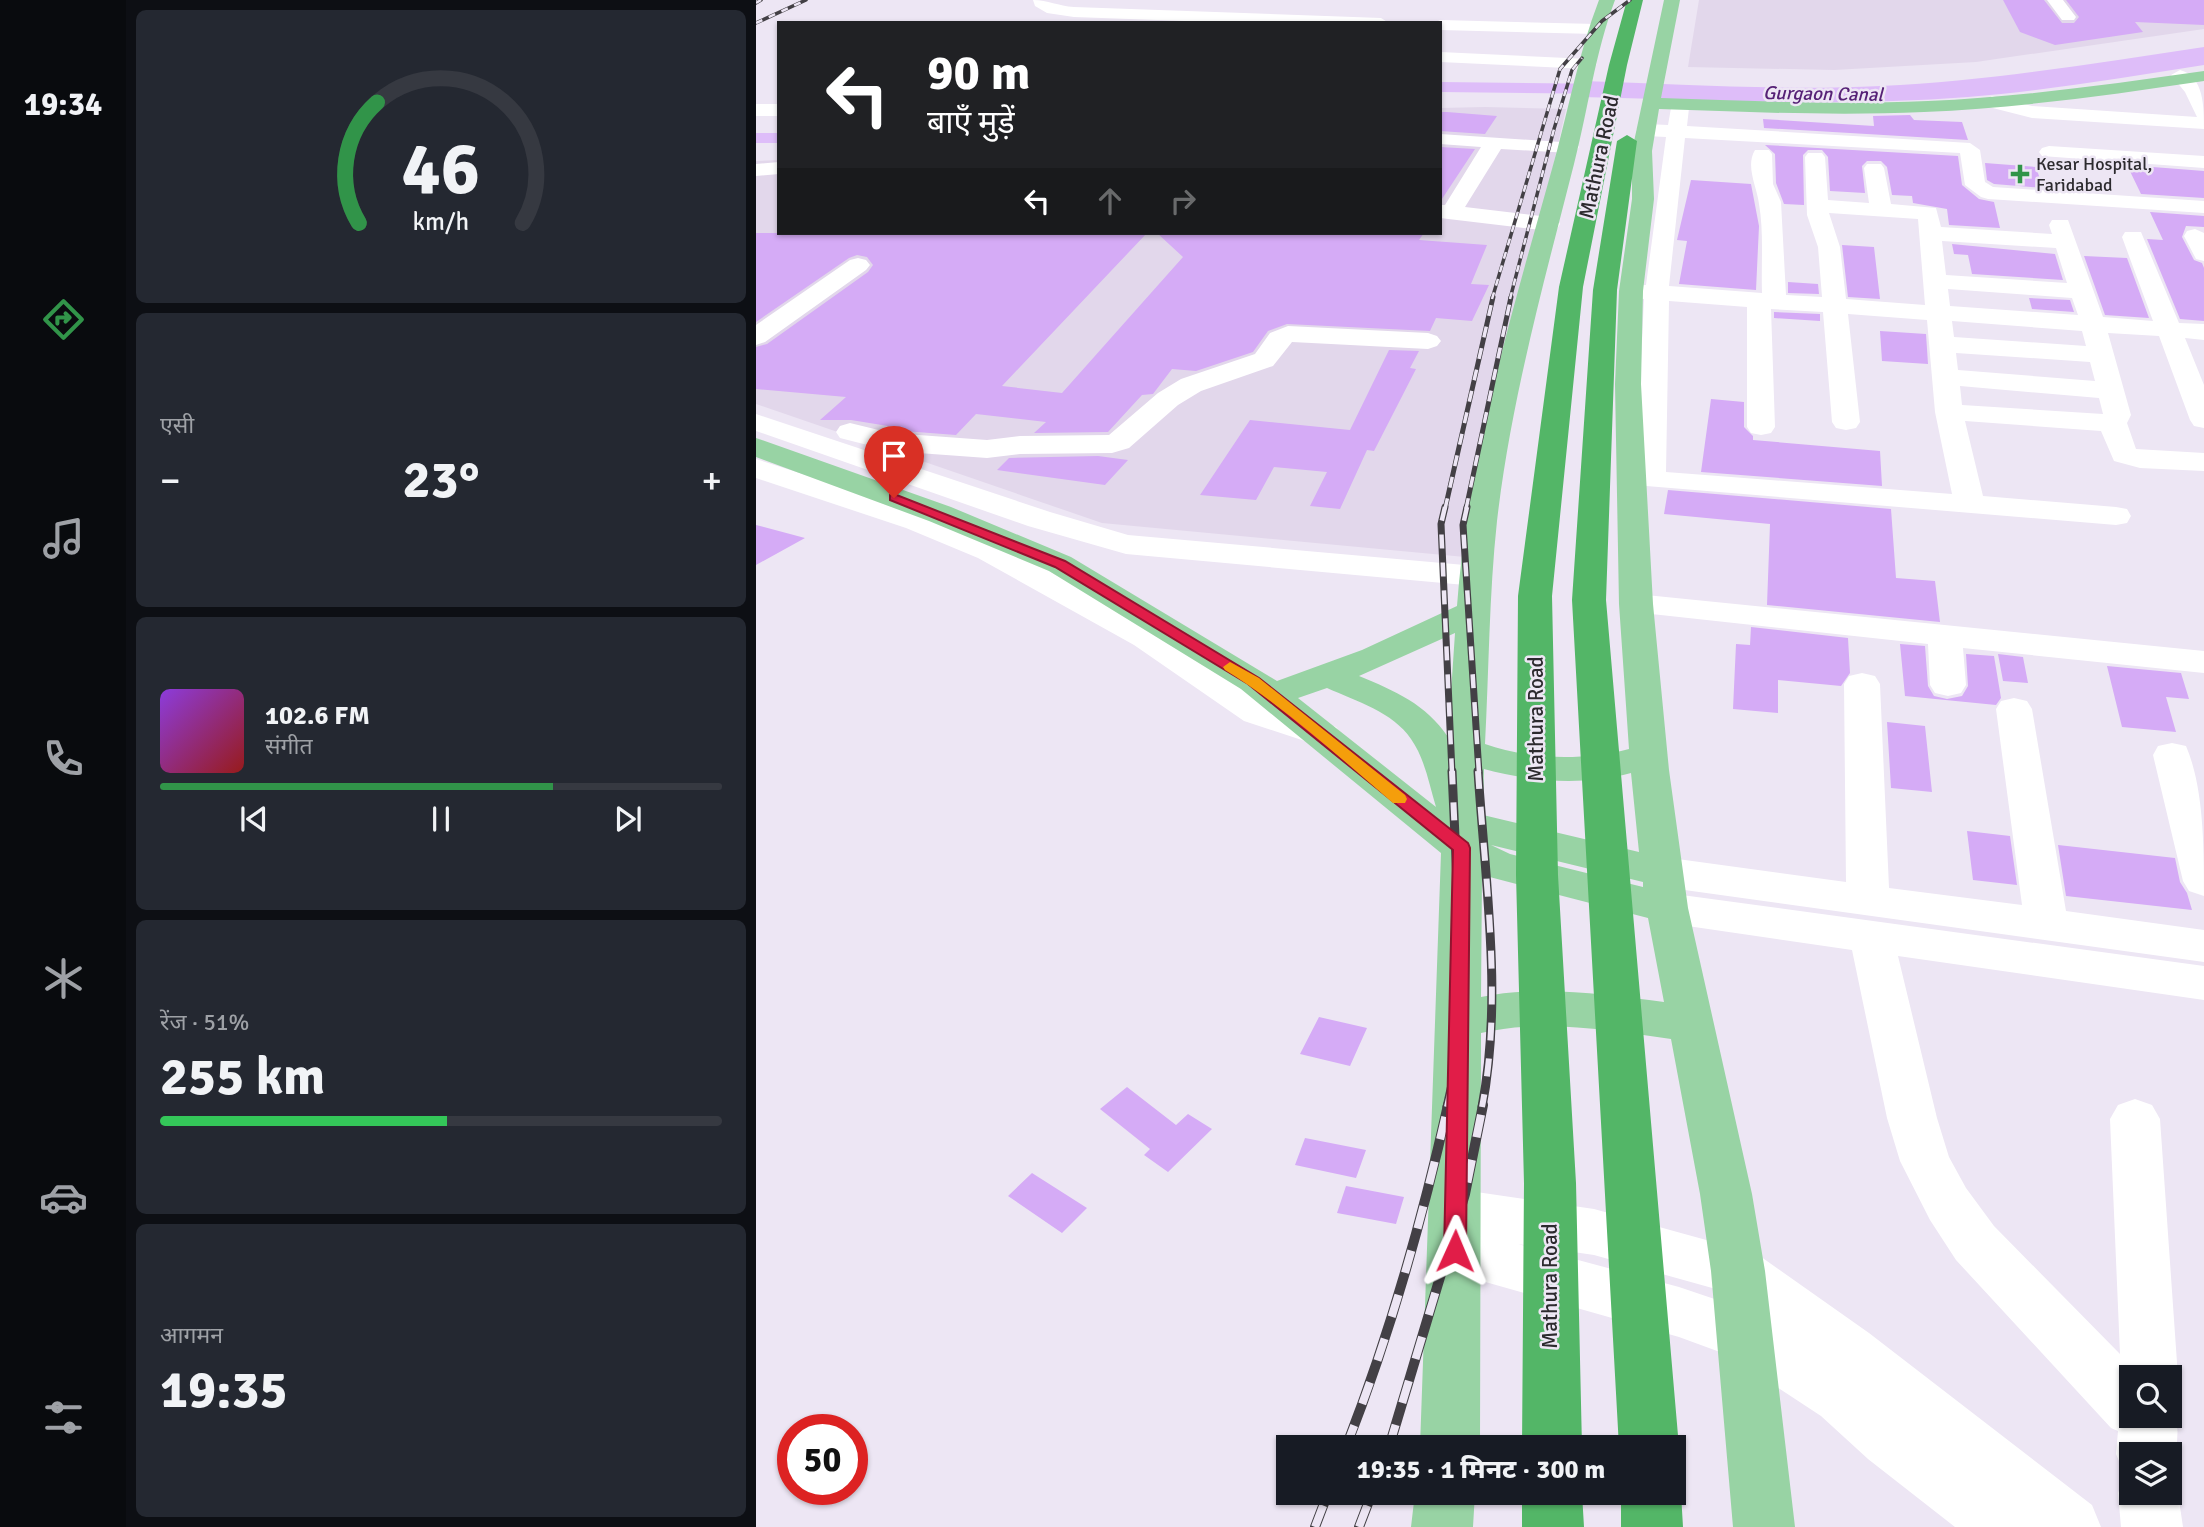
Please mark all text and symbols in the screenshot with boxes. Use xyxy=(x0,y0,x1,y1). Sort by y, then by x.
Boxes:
text: 90 m xyxy=(927,43,1030,103)
icon: left xyxy=(812,49,903,140)
water label: Gurgaon Canal xyxy=(1763,81,1885,107)
text: 19:34 xyxy=(24,85,102,124)
street label: Mathura Road xyxy=(1573,93,1625,221)
text: बाएँ मुड़ें xyxy=(927,103,1015,142)
text: 46 xyxy=(402,125,480,214)
place label: Kesar Hospital, Faridabad xyxy=(2036,153,2152,196)
marker: Kesar Hospital, Faridabad xyxy=(2010,164,2030,184)
icon: left xyxy=(1018,182,1056,220)
icon: ahead xyxy=(1091,182,1129,220)
icon: right xyxy=(1164,182,1202,220)
text: km/h xyxy=(413,206,469,237)
icon: directions xyxy=(39,295,88,344)
text: एसी xyxy=(160,411,194,440)
pin xyxy=(864,426,924,498)
icon: arrive xyxy=(875,437,913,475)
text: 23° xyxy=(403,448,479,512)
text: − xyxy=(160,457,181,504)
text: + xyxy=(701,457,722,504)
icon: music xyxy=(39,514,88,563)
street label: Mathura Road xyxy=(1523,656,1549,782)
text: 102.6 FM xyxy=(265,700,370,732)
text: संगीत xyxy=(265,732,313,761)
icon: phone xyxy=(39,734,88,783)
icon: previous xyxy=(235,800,273,838)
icon: pause xyxy=(422,800,460,838)
icon: next xyxy=(609,800,647,838)
icon: climate xyxy=(39,954,88,1003)
text: रेंज · 51% xyxy=(160,1008,249,1037)
text: 255 km xyxy=(160,1045,325,1109)
icon: car xyxy=(39,1173,88,1222)
position arrow xyxy=(1418,1214,1492,1288)
street label: Mathura Road xyxy=(1537,1223,1563,1349)
text: आगमन xyxy=(160,1321,223,1350)
text: 19:35 xyxy=(160,1358,288,1422)
map controls xyxy=(2119,1365,2182,1505)
button: search xyxy=(2119,1365,2182,1428)
icon: filters xyxy=(39,1393,88,1442)
speed limit sign: 50 xyxy=(777,1414,868,1505)
button: layers xyxy=(2119,1442,2182,1505)
text: 19:35 · 1 मिनट · 300 m xyxy=(1357,1454,1605,1486)

